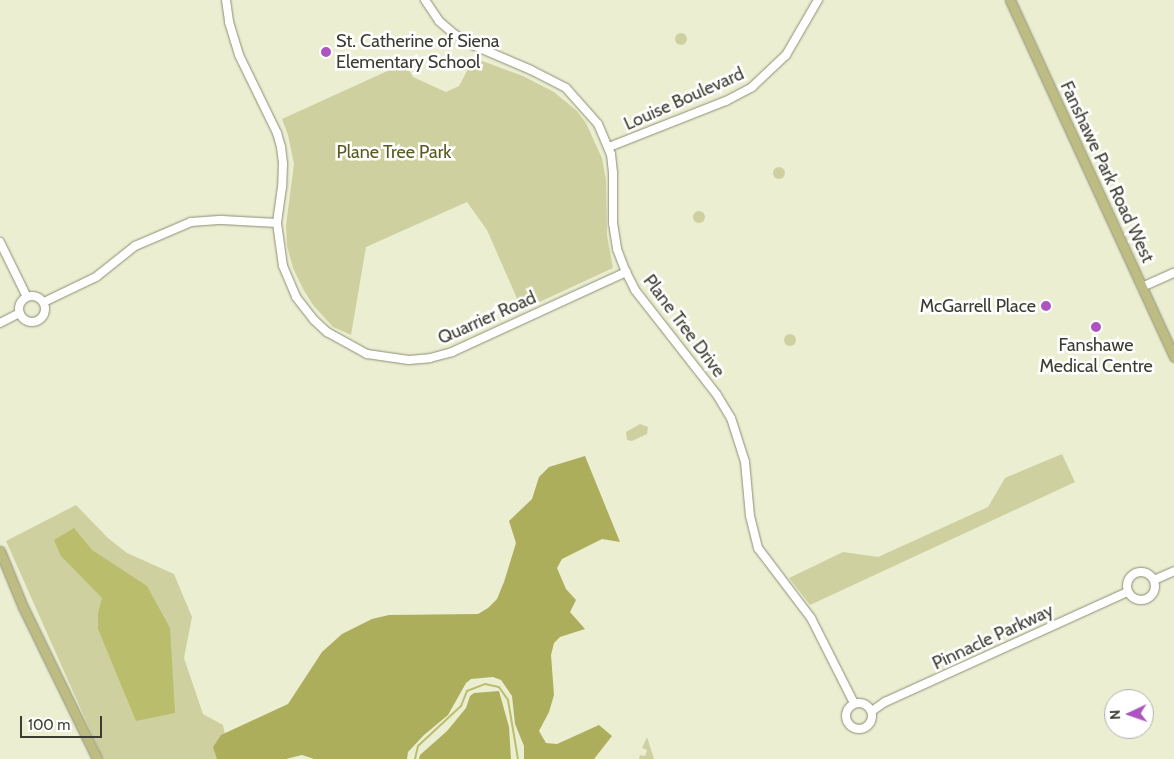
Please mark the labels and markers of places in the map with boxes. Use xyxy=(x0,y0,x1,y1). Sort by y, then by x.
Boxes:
place label: St. Catherine of Siena Elementary School xyxy=(336,31,499,74)
marker: St. Catherine of Siena Elementary School xyxy=(320,46,332,58)
place label: McGarrell Place xyxy=(920,295,1036,317)
marker: McGarrell Place xyxy=(1040,300,1052,312)
marker: Fanshawe Medical Centre xyxy=(1090,321,1102,333)
place label: Fanshawe Medical Centre xyxy=(1039,335,1153,378)

